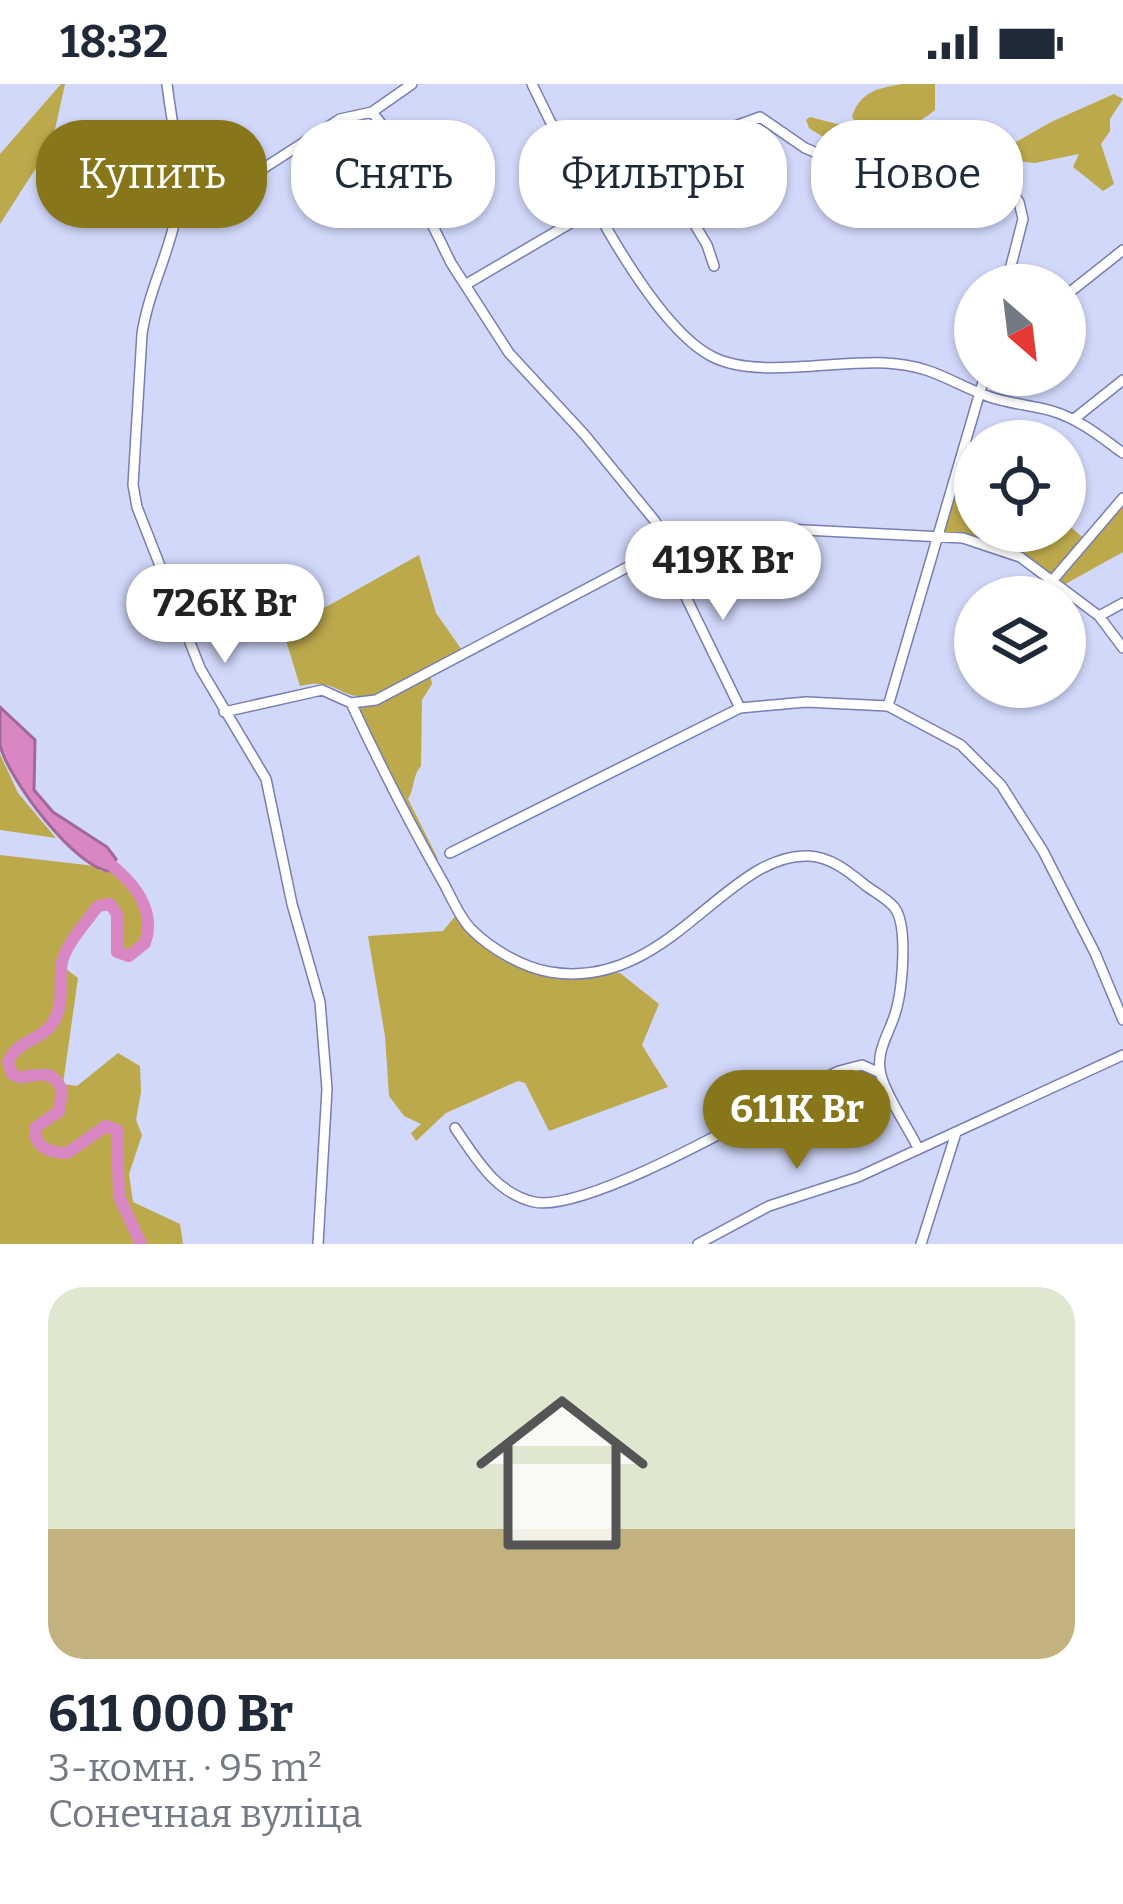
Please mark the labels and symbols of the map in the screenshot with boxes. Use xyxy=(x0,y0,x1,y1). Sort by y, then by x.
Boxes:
north arrow xyxy=(954,264,1086,396)
pin: 419K Br xyxy=(612,521,834,623)
pin: 726K Br xyxy=(114,564,336,666)
pin: 611K Br xyxy=(686,1070,908,1172)

